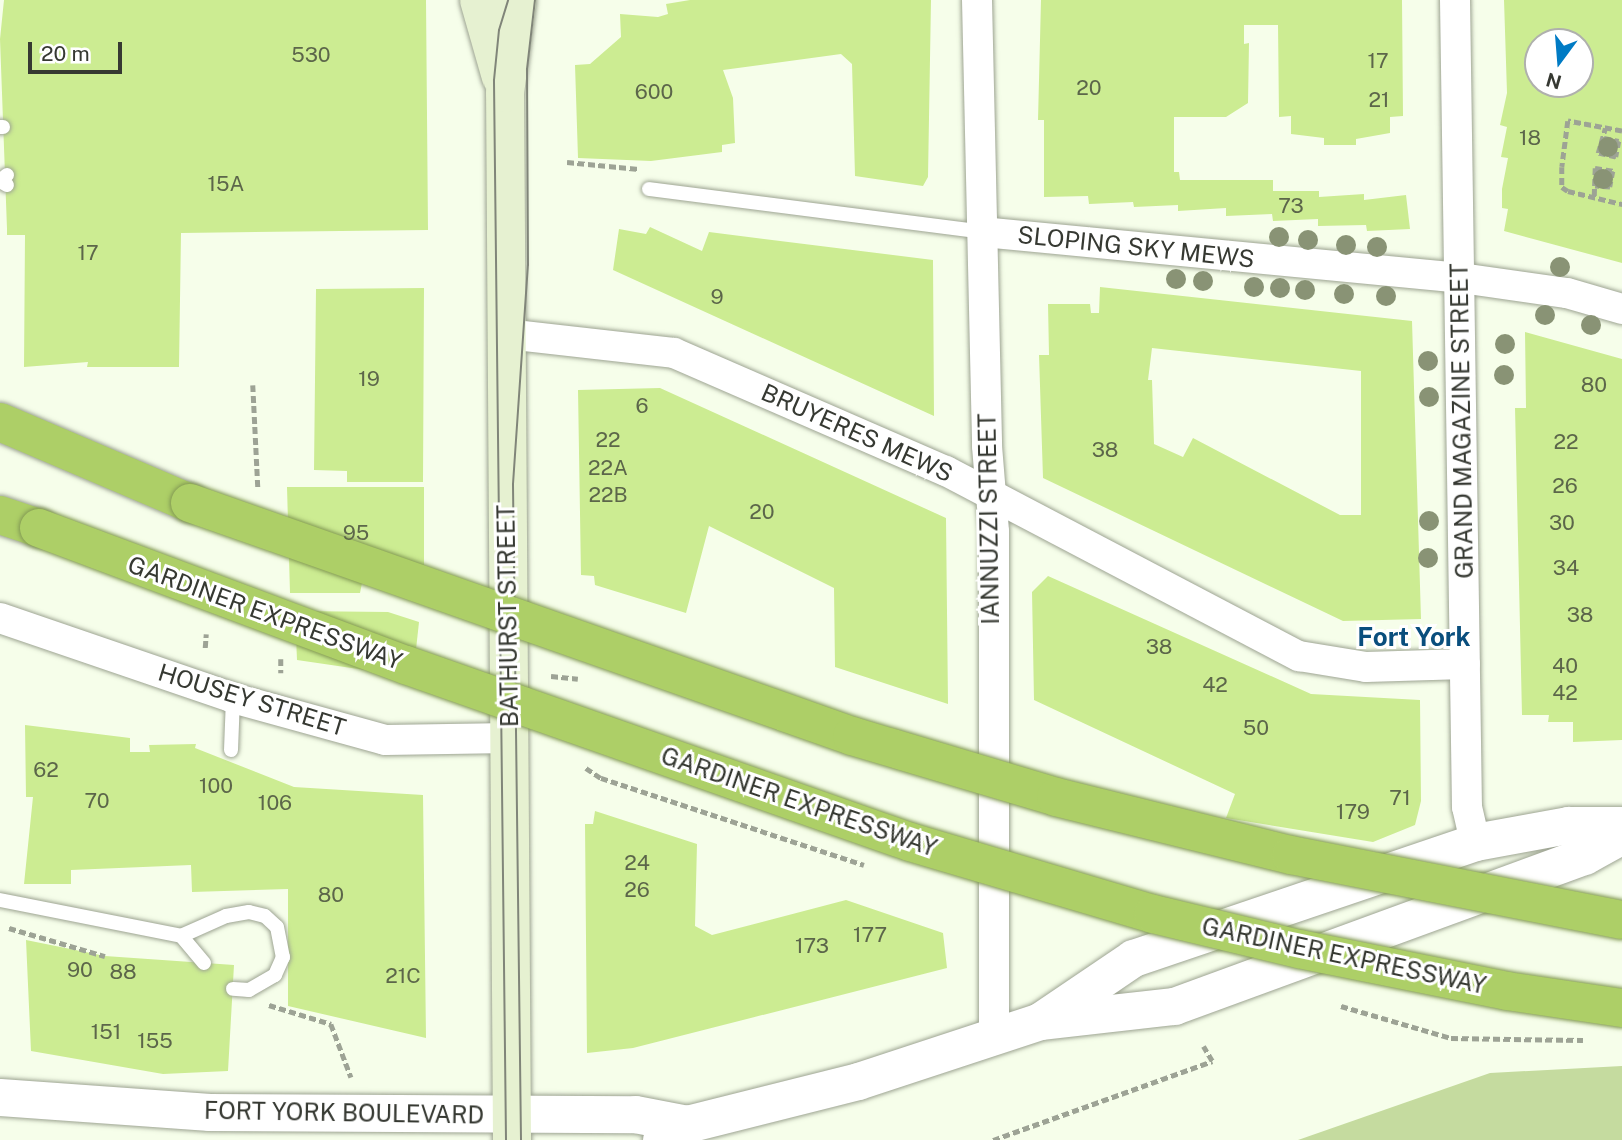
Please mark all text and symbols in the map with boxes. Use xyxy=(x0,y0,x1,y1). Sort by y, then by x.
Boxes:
scale bar xyxy=(32,28,126,72)
north arrow xyxy=(1524,28,1594,98)
text: 20 m xyxy=(41,41,90,66)
house number: 530 xyxy=(291,42,331,68)
house number: 17 xyxy=(1367,48,1389,74)
text: N xyxy=(1544,69,1564,94)
house number: 20 xyxy=(1076,75,1102,101)
house number: 600 xyxy=(635,79,673,105)
house number: 21 xyxy=(1368,87,1390,113)
house number: 18 xyxy=(1519,125,1541,151)
house number: 15A xyxy=(208,171,244,197)
house number: 73 xyxy=(1278,193,1304,219)
street label: SLOPING SKY MEWS xyxy=(1016,220,1256,274)
house number: 17 xyxy=(77,240,99,266)
street label: GRAND MAGAZINE STREET xyxy=(1445,263,1479,579)
house number: 9 xyxy=(710,284,724,310)
house number: 19 xyxy=(358,366,380,392)
house number: 80 xyxy=(1581,372,1607,398)
street label: BRUYERES MEWS xyxy=(757,378,957,488)
house number: 6 xyxy=(635,393,649,419)
street label: IANNUZZI STREET xyxy=(973,413,1005,625)
house number: 22 xyxy=(595,427,621,453)
house number: 22 xyxy=(1553,429,1579,455)
house number: 38 xyxy=(1092,437,1118,463)
house number: 22A xyxy=(588,455,628,481)
house number: 26 xyxy=(1552,473,1578,499)
house number: 22B xyxy=(588,482,628,508)
house number: 20 xyxy=(749,499,775,525)
street label: BATHURST STREET xyxy=(492,505,524,727)
house number: 30 xyxy=(1549,510,1575,536)
house number: 95 xyxy=(343,520,369,546)
street label: GARDINER EXPRESSWAY xyxy=(124,550,406,676)
house number: 34 xyxy=(1553,555,1579,581)
house number: 38 xyxy=(1567,602,1593,628)
district label: Fort York xyxy=(1357,621,1471,653)
house number: 38 xyxy=(1146,634,1172,660)
house number: 40 xyxy=(1552,653,1578,679)
street label: HOUSEY STREET xyxy=(155,658,349,742)
house number: 42 xyxy=(1202,672,1228,698)
house number: 42 xyxy=(1552,680,1578,706)
house number: 50 xyxy=(1243,715,1269,741)
street label: GARDINER EXPRESSWAY xyxy=(657,741,941,863)
house number: 62 xyxy=(33,757,59,783)
house number: 100 xyxy=(199,773,233,799)
house number: 71 xyxy=(1389,785,1411,811)
house number: 70 xyxy=(84,788,110,814)
house number: 106 xyxy=(258,790,292,816)
house number: 179 xyxy=(1336,799,1370,825)
house number: 24 xyxy=(624,850,650,876)
house number: 26 xyxy=(624,877,650,903)
house number: 80 xyxy=(318,882,344,908)
street label: GARDINER EXPRESSWAY xyxy=(1199,912,1489,1000)
house number: 177 xyxy=(853,922,887,948)
house number: 173 xyxy=(795,933,829,959)
house number: 90 xyxy=(67,957,93,983)
house number: 88 xyxy=(109,959,137,985)
house number: 21C xyxy=(385,963,421,989)
house number: 151 xyxy=(91,1019,121,1045)
house number: 155 xyxy=(137,1028,173,1054)
street label: FORT YORK BOULEVARD xyxy=(204,1096,484,1130)

